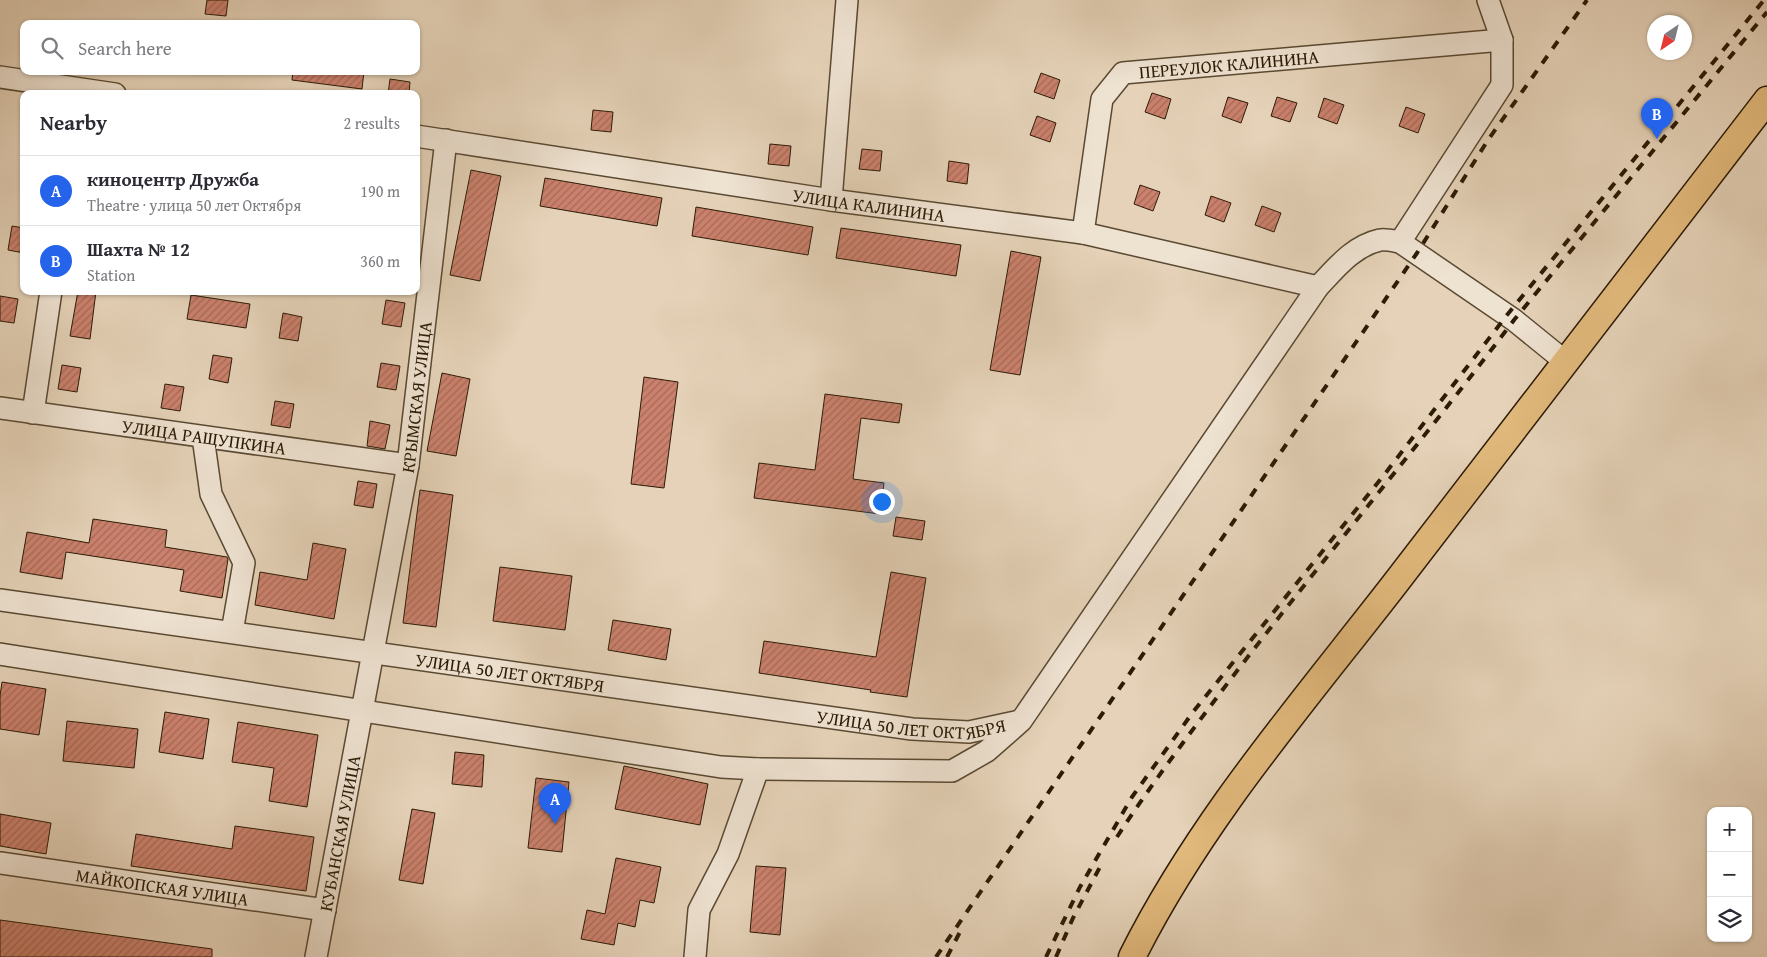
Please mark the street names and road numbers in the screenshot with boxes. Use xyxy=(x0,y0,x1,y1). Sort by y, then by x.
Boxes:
street label: ПЕРЕУЛОК КАЛИНИНА xyxy=(1138,43,1320,85)
street label: УЛИЦА КАЛИНИНА xyxy=(791,181,947,228)
street label: КРЫМСКАЯ УЛИЦА xyxy=(393,320,438,475)
street label: УЛИЦА РАЩУПКИНА xyxy=(120,412,288,461)
street label: УЛИЦА 50 ЛЕТ ОКТЯБРЯ xyxy=(414,645,606,699)
street label: УЛИЦА 50 ЛЕТ ОКТЯБРЯ xyxy=(815,702,1008,746)
street label: КУБАНСКАЯ УЛИЦА xyxy=(311,753,367,914)
street label: МАЙКОПСКАЯ УЛИЦА xyxy=(74,861,251,912)

